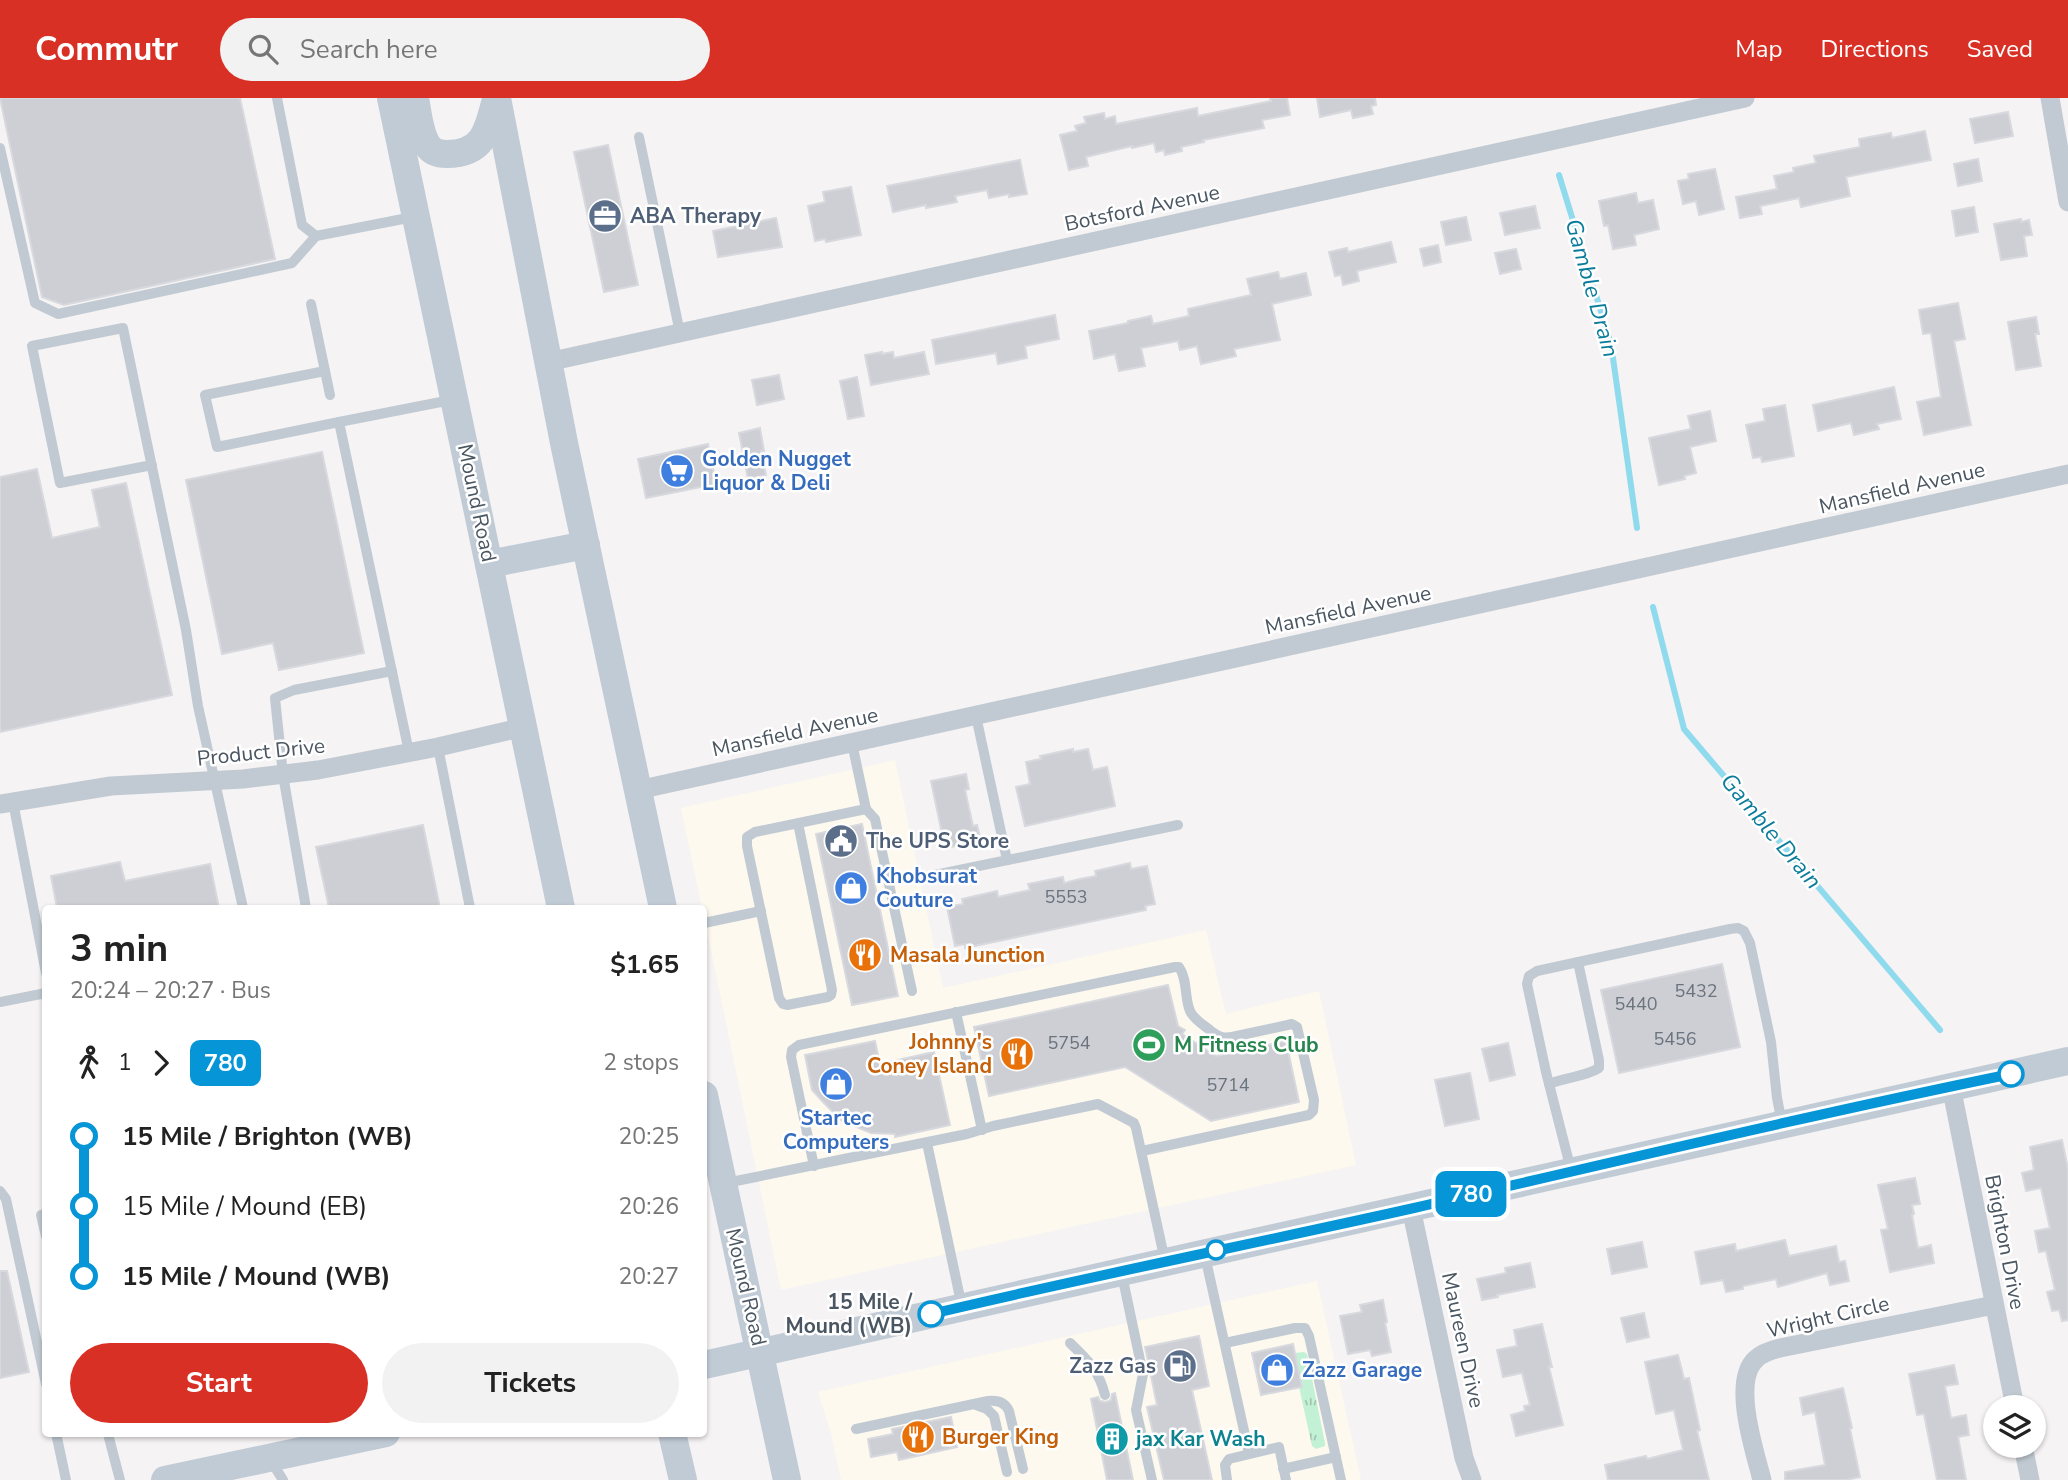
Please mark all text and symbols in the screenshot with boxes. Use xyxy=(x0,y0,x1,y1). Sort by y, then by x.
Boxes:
search box xyxy=(220,18,710,81)
text: Commutr xyxy=(35,27,178,72)
icon: search xyxy=(244,30,282,68)
text: Search here xyxy=(300,32,438,67)
text: Map xyxy=(1735,33,1782,65)
text: Directions xyxy=(1820,33,1929,65)
text: Saved xyxy=(1967,33,2033,65)
street label: Botsford Avenue xyxy=(1062,178,1222,238)
office icon: ABA Therapy xyxy=(586,197,624,235)
place label: ABA Therapy xyxy=(630,202,762,230)
water label: Gamble Drain xyxy=(1557,215,1627,361)
street label: Mound Road xyxy=(451,441,503,565)
place label: Golden Nugget Liquor & Deli xyxy=(702,445,852,497)
supermarket icon: Golden Nugget Liquor & Deli xyxy=(658,452,696,490)
street label: Mansfield Avenue xyxy=(1816,455,1988,521)
street label: Mansfield Avenue xyxy=(1262,579,1434,641)
street label: Mansfield Avenue xyxy=(709,701,881,763)
street label: Product Drive xyxy=(196,731,326,773)
water label: Gamble Drain xyxy=(1713,766,1829,896)
public building icon: The UPS Store xyxy=(822,822,860,860)
place label: The UPS Store xyxy=(866,827,1009,855)
place label: Khobsurat Couture xyxy=(876,862,978,914)
shop icon: Khobsurat Couture xyxy=(832,869,870,907)
house number: 5553 xyxy=(1044,885,1088,909)
text: 3 min xyxy=(70,923,168,974)
restaurant icon: Masala Junction xyxy=(846,936,884,974)
place label: Masala Junction xyxy=(890,941,1045,969)
text: $1.65 xyxy=(610,947,679,982)
text: 20:24 – 20:27 · Bus xyxy=(70,975,271,1006)
house number: 5432 xyxy=(1674,979,1718,1003)
house number: 5440 xyxy=(1614,992,1658,1016)
sports icon: M Fitness Club xyxy=(1130,1026,1168,1064)
house number: 5456 xyxy=(1653,1027,1697,1051)
place label: Johnny's Coney Island xyxy=(867,1028,992,1080)
house number: 5754 xyxy=(1047,1031,1091,1055)
place label: M Fitness Club xyxy=(1174,1031,1319,1059)
restaurant icon: Johnny's Coney Island xyxy=(998,1035,1036,1073)
icon: walk xyxy=(70,1044,108,1082)
icon: forward xyxy=(142,1044,180,1082)
text: 1 xyxy=(118,1047,132,1078)
text: 780 xyxy=(204,1047,247,1079)
text: 2 stops xyxy=(603,1047,679,1078)
unlabelled marker xyxy=(1998,1061,2024,1087)
shop icon: Startec Computers xyxy=(817,1065,855,1103)
house number: 5714 xyxy=(1206,1073,1250,1097)
place label: Startec Computers xyxy=(783,1104,889,1156)
text: 15 Mile / Brighton (WB) xyxy=(122,1119,413,1154)
text: 20:25 xyxy=(619,1121,679,1152)
line badge: 780 xyxy=(1431,1171,1511,1217)
street label: Brighton Drive xyxy=(1978,1172,2032,1312)
text: 780 xyxy=(1449,1178,1493,1210)
text: 15 Mile / Mound (EB) xyxy=(122,1189,367,1224)
text: 20:26 xyxy=(619,1191,679,1222)
street label: Mound Road xyxy=(719,1225,773,1349)
unlabelled marker xyxy=(1206,1240,1226,1260)
text: 15 Mile / Mound (WB) xyxy=(122,1259,391,1294)
text: 20:27 xyxy=(619,1261,679,1292)
street label: Maureen Drive xyxy=(1435,1270,1491,1410)
place label: 15 Mile / Mound (WB) xyxy=(785,1288,912,1340)
street label: Wright Circle xyxy=(1764,1289,1892,1345)
marker: 15 Mile / Mound (WB) xyxy=(918,1301,944,1327)
button: Start xyxy=(70,1343,368,1423)
button: Tickets xyxy=(382,1343,679,1423)
fuel station icon: Zazz Gas xyxy=(1161,1347,1199,1385)
shop icon: Zazz Garage xyxy=(1258,1351,1296,1389)
place label: Zazz Gas xyxy=(1069,1352,1156,1380)
place label: Zazz Garage xyxy=(1302,1356,1422,1384)
map controls xyxy=(1983,1395,2046,1458)
button: layers xyxy=(1983,1395,2046,1458)
restaurant icon: Burger King xyxy=(899,1418,937,1456)
building icon: jax Kar Wash xyxy=(1093,1420,1131,1458)
place label: Burger King xyxy=(942,1423,1059,1451)
place label: jax Kar Wash xyxy=(1134,1425,1266,1453)

